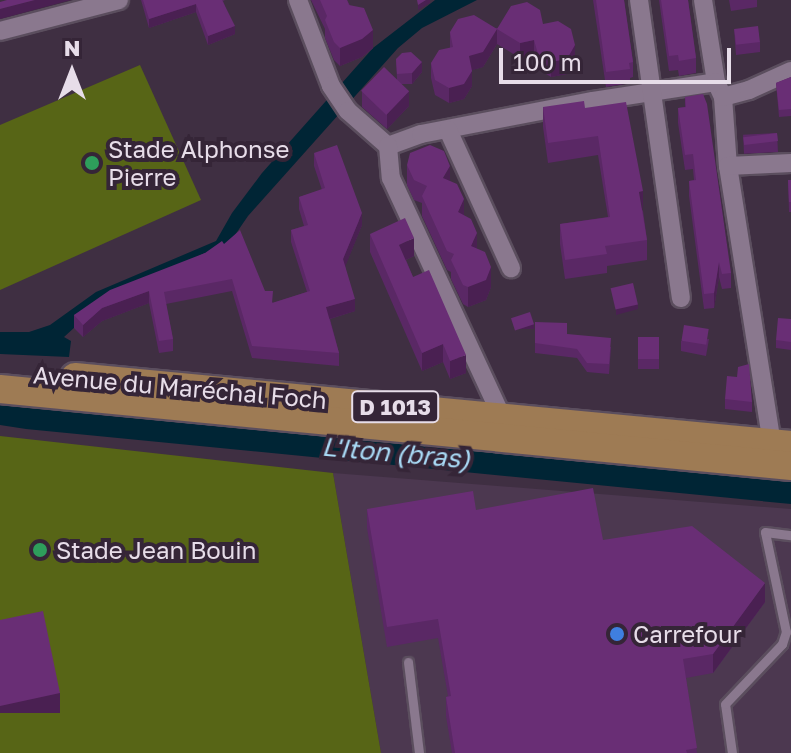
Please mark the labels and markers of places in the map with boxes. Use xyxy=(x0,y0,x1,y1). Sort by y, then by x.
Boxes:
place label: Stade Alphonse Pierre xyxy=(108,135,289,191)
marker: Stade Alphonse Pierre xyxy=(83,154,101,172)
place label: Stade Jean Bouin xyxy=(56,536,256,564)
marker: Stade Jean Bouin xyxy=(31,541,49,559)
place label: Carrefour xyxy=(633,620,742,648)
marker: Carrefour xyxy=(608,625,626,643)

